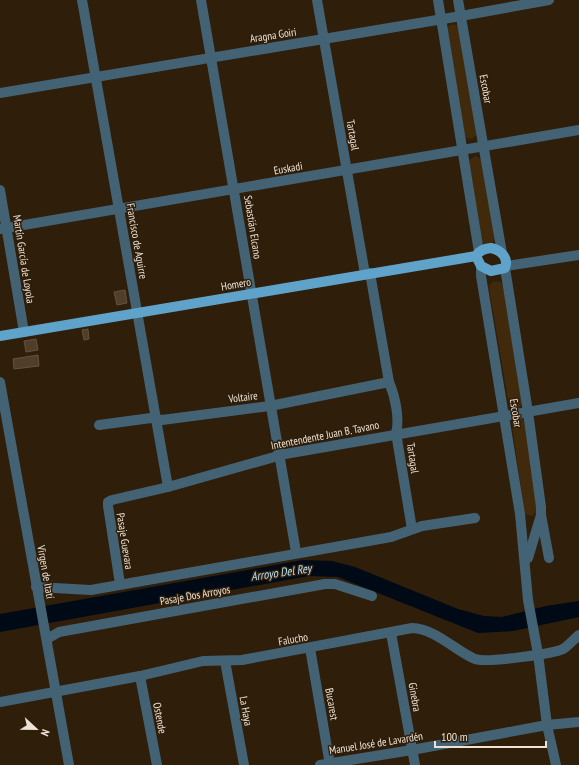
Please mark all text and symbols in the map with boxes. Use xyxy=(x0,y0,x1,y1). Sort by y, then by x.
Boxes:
street label: Aragna Goiri xyxy=(249,24,297,46)
street label: Escobar xyxy=(477,73,495,105)
street label: Tartagal xyxy=(343,119,363,152)
street label: Euskadi xyxy=(272,159,304,177)
street label: Sebastián Elcano xyxy=(241,194,265,260)
street label: Francisco de Aguirre xyxy=(123,202,151,280)
street label: Martín García de Loyola xyxy=(10,214,38,304)
street label: Homero xyxy=(220,274,252,294)
street label: Voltaire xyxy=(227,388,259,406)
street label: Escobar xyxy=(507,398,525,428)
street label: Intentendente Juan B. Tavano xyxy=(270,418,381,452)
street label: Tartagal xyxy=(404,442,422,475)
street label: Pasaje Guevara xyxy=(114,512,136,570)
street label: Virgen de Itatí xyxy=(34,543,58,600)
water label: Arroyo Del Rey xyxy=(250,560,314,584)
street label: Pasaje Dos Arroyos xyxy=(159,582,232,608)
street label: Falucho xyxy=(277,629,309,648)
street label: Ginebra xyxy=(406,681,424,713)
street label: Bucarest xyxy=(322,687,342,721)
street label: La Haya xyxy=(237,695,255,727)
street label: Ostende xyxy=(150,701,170,735)
north arrow xyxy=(16,709,56,749)
scale bar xyxy=(435,723,546,749)
text: N xyxy=(38,727,53,738)
street label: Manuel José de Lavardén xyxy=(328,729,424,757)
text: 100 m xyxy=(441,729,468,744)

